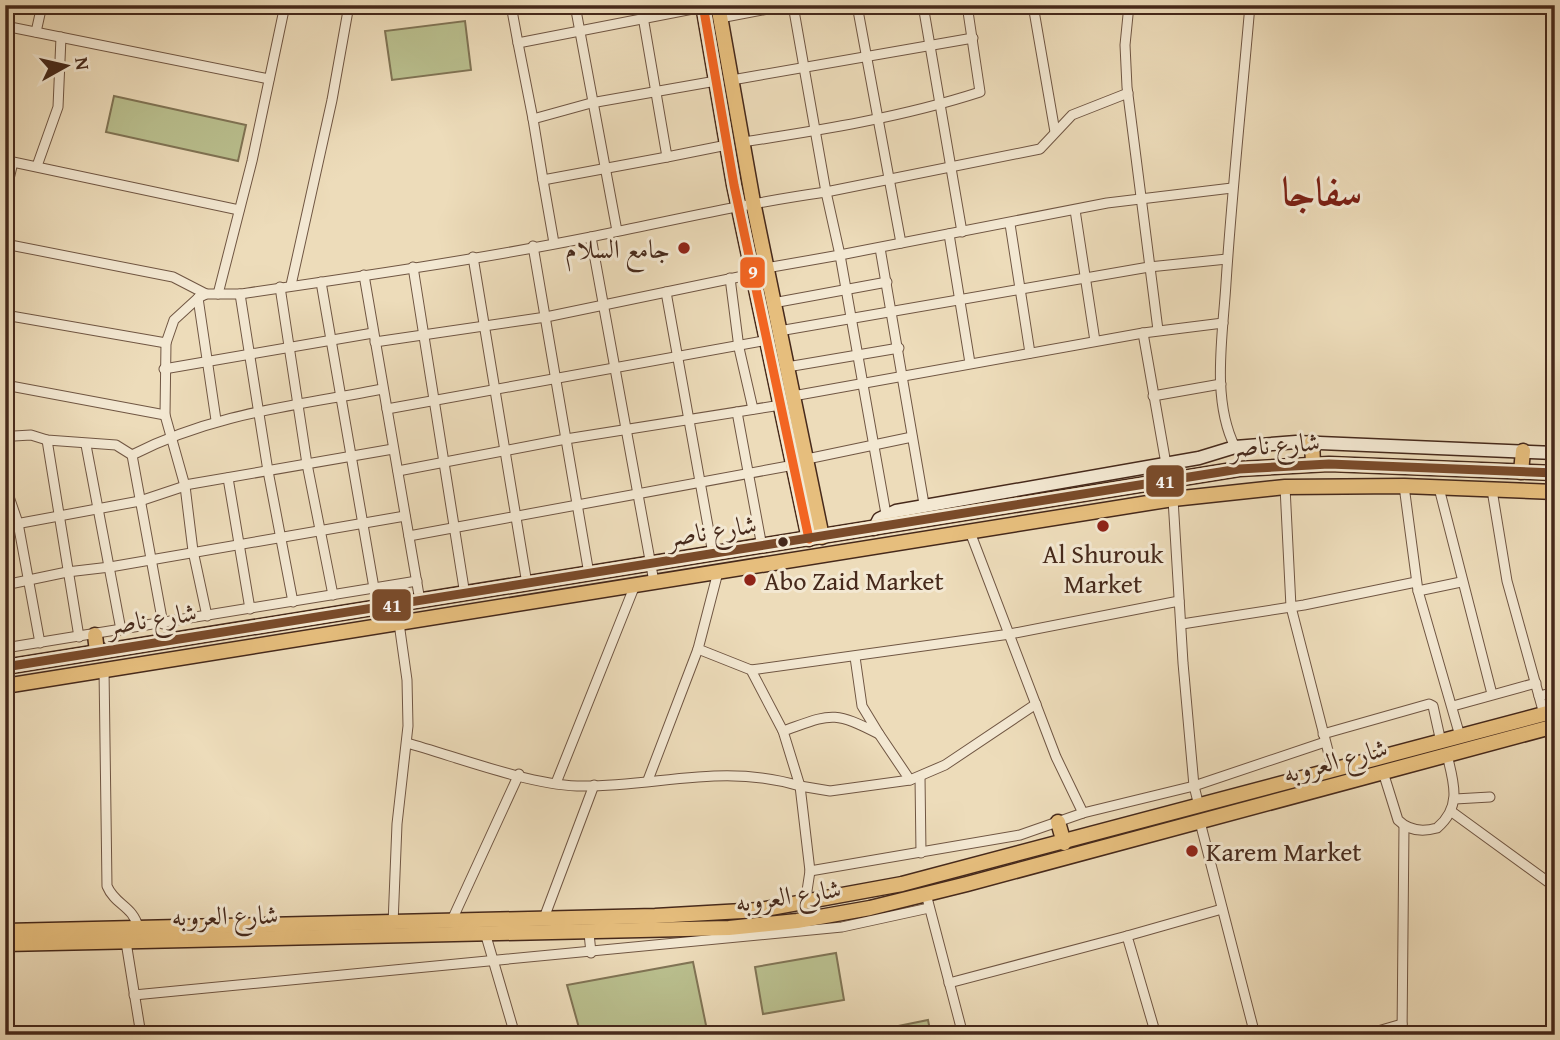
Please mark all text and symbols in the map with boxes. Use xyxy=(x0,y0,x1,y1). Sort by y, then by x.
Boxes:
north arrow xyxy=(32,32,102,102)
text: N xyxy=(68,55,98,72)
district label: سفاجا xyxy=(1282,161,1362,220)
place label: جامع السلام xyxy=(565,229,670,273)
marker: جامع السلام xyxy=(676,240,692,256)
line badge: 9 xyxy=(739,256,766,289)
text: 9 xyxy=(748,258,758,286)
street label: شارع ناصر xyxy=(1226,421,1321,470)
line badge: 41 xyxy=(1145,464,1185,498)
text: 41 xyxy=(1155,467,1175,495)
street label: شارع ناصر xyxy=(662,504,760,560)
marker: Al Shurouk Market xyxy=(1095,518,1111,534)
place label: Al Shurouk Market xyxy=(1042,534,1164,603)
unlabelled marker xyxy=(776,535,790,549)
place label: Abo Zaid Market xyxy=(764,561,944,600)
marker: Abo Zaid Market xyxy=(742,572,758,588)
line badge: 41 xyxy=(371,588,412,622)
text: 41 xyxy=(382,591,402,619)
street label: شارع ناصر xyxy=(102,592,200,648)
street label: شارع العروبه xyxy=(1278,727,1392,796)
place label: Karem Market xyxy=(1206,832,1362,871)
marker: Karem Market xyxy=(1184,843,1200,859)
street label: شارع العروبه xyxy=(732,868,844,925)
street label: شارع العروبه xyxy=(171,895,279,938)

